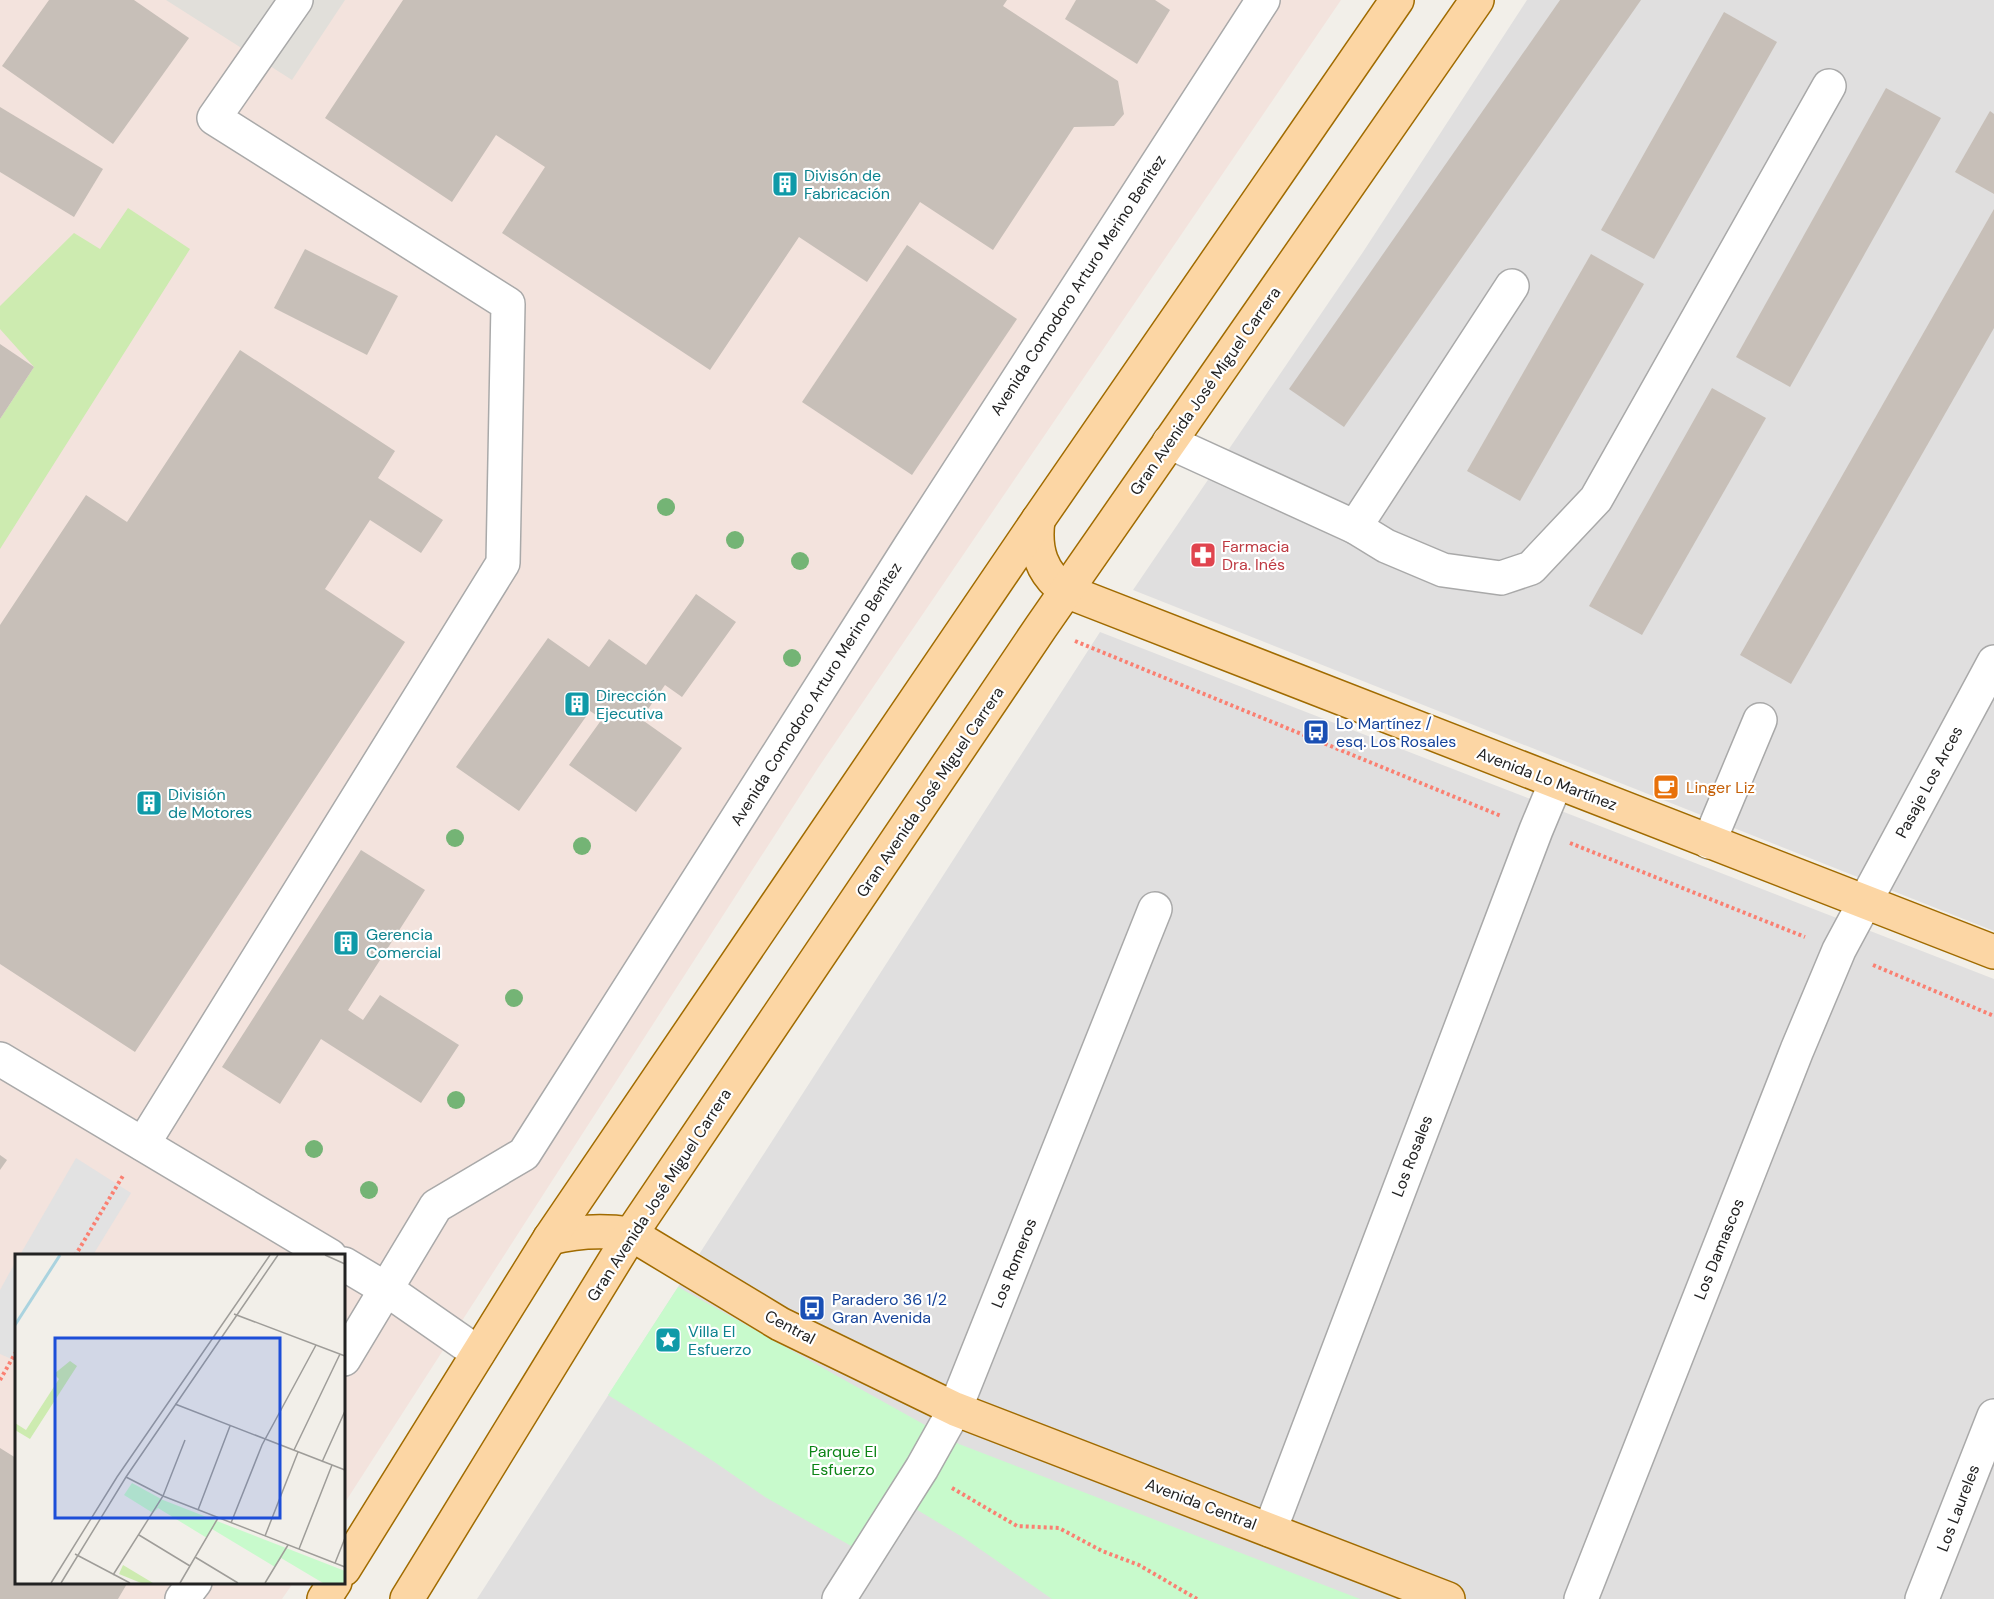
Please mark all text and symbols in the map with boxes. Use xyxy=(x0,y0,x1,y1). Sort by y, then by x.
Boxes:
street label: Avenida Comodoro Arturo Merino Benítez xyxy=(986,151,1170,419)
place label: Divisón de Fabricación xyxy=(804,165,890,204)
building icon: Divisón de Fabricación xyxy=(770,169,800,199)
street label: Gran Avenida José Miguel Carrera xyxy=(1125,283,1285,499)
place label: Farmacia Dra. Inés xyxy=(1222,536,1289,575)
pharmacy icon: Farmacia Dra. Inés xyxy=(1188,540,1218,570)
street label: Avenida Comodoro Arturo Merino Benítez xyxy=(726,558,906,830)
street label: Gran Avenida José Miguel Carrera xyxy=(851,683,1009,901)
place label: Dirección Ejecutiva xyxy=(596,685,666,724)
building icon: Dirección Ejecutiva xyxy=(562,689,592,719)
place label: Lo Martínez / esq. Los Rosales xyxy=(1336,713,1456,752)
bus stop icon: Lo Martínez / esq. Los Rosales xyxy=(1301,717,1331,747)
street label: Pasaje Los Arces xyxy=(1891,722,1967,842)
street label: Avenida Lo Martínez xyxy=(1474,743,1620,815)
cafe icon: Linger Liz xyxy=(1651,772,1681,802)
place label: Linger Liz xyxy=(1686,777,1755,798)
place label: División de Motores xyxy=(168,784,252,823)
building icon: División de Motores xyxy=(134,788,164,818)
place label: Gerencia Comercial xyxy=(366,924,441,963)
building icon: Gerencia Comercial xyxy=(331,928,361,958)
street label: Gran Avenida José Miguel Carrera xyxy=(582,1085,736,1305)
street label: Los Rosales xyxy=(1387,1112,1437,1200)
street label: Los Damascos xyxy=(1689,1195,1749,1303)
street label: Los Romeros xyxy=(986,1215,1042,1311)
inset map xyxy=(15,1254,345,1584)
place label: Paradero 36 1/2 Gran Avenida xyxy=(832,1289,947,1328)
bus stop icon: Paradero 36 1/2 Gran Avenida xyxy=(797,1293,827,1323)
street label: Central xyxy=(761,1305,819,1349)
place label: Villa El Esfuerzo xyxy=(688,1321,752,1360)
place icon: Villa El Esfuerzo xyxy=(653,1325,683,1355)
park label: Parque El Esfuerzo xyxy=(809,1441,877,1480)
street label: Los Laureles xyxy=(1932,1461,1984,1555)
street label: Avenida Central xyxy=(1143,1473,1259,1535)

